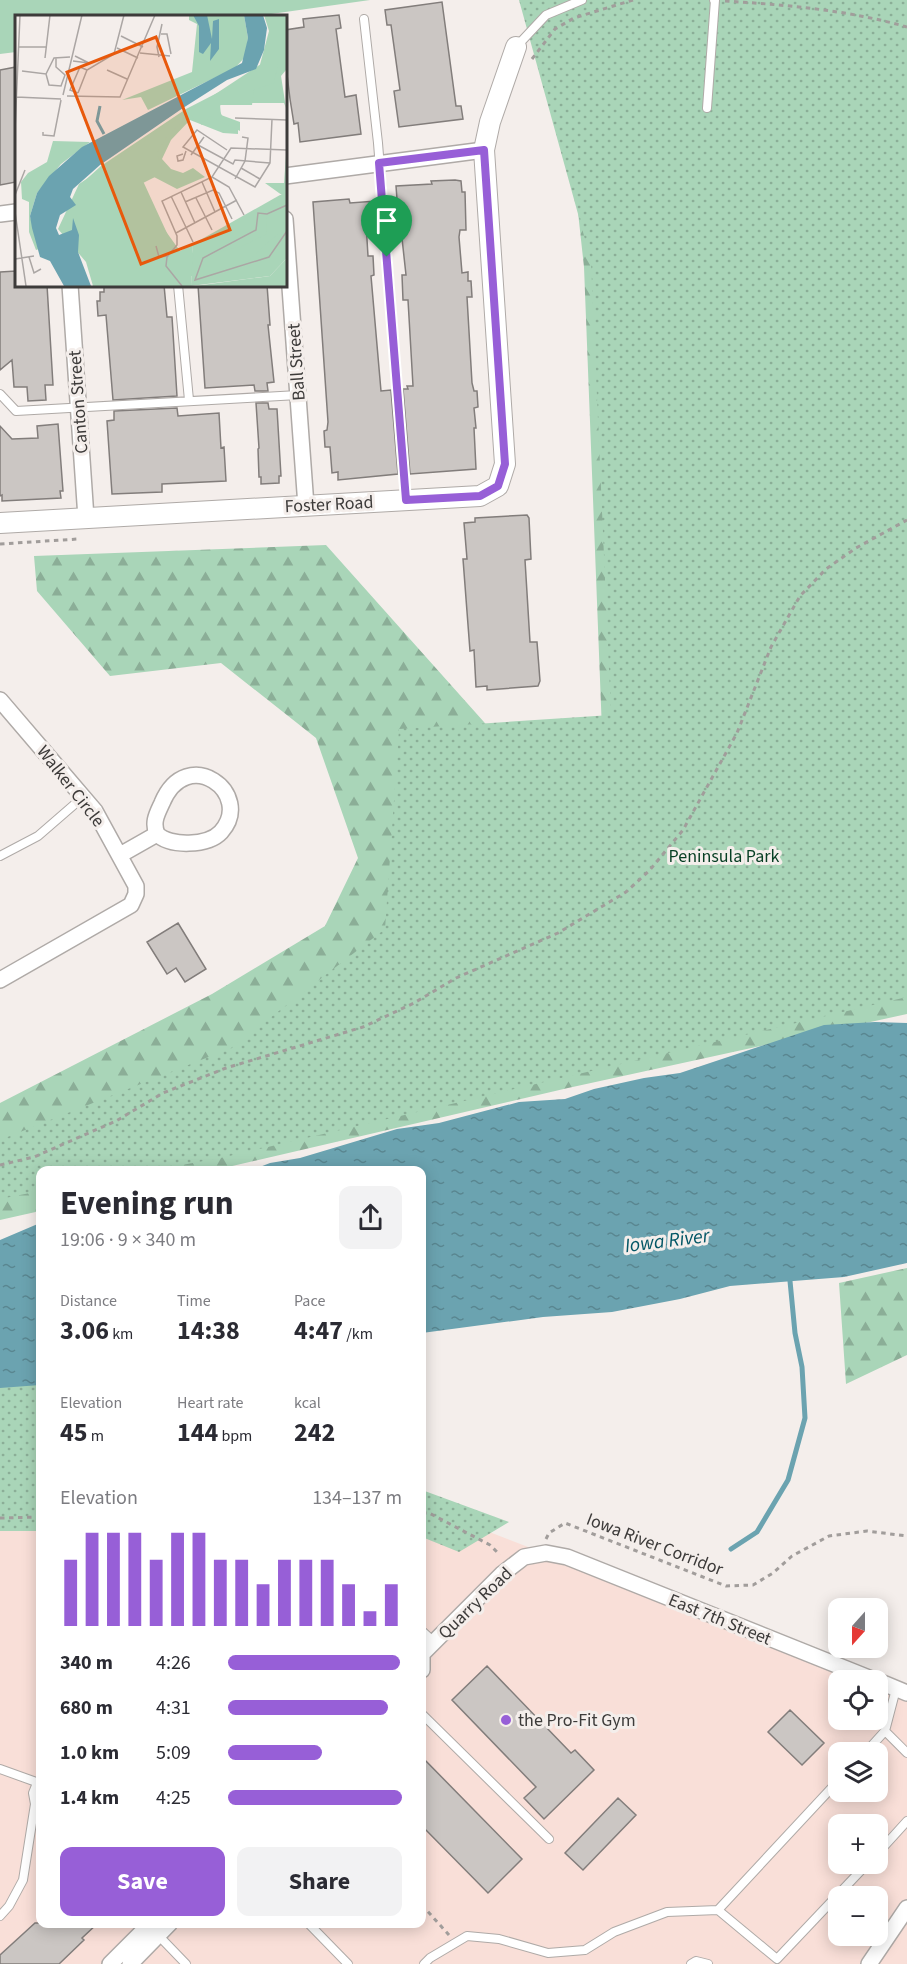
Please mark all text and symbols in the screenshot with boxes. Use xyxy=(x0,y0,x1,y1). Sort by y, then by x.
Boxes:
inset map xyxy=(15,15,286,286)
pin xyxy=(361,195,412,257)
icon: arrive xyxy=(370,204,403,237)
street label: Ball Street xyxy=(281,322,312,402)
street label: Canton Street xyxy=(62,350,95,454)
street label: Foster Road xyxy=(284,490,374,519)
street label: Walker Circle xyxy=(31,740,110,832)
park label: Peninsula Park xyxy=(668,844,780,869)
text: Evening run xyxy=(60,1180,234,1227)
button: share xyxy=(339,1186,402,1249)
water label: Iowa River xyxy=(623,1222,712,1260)
text: 19:06 · 9 × 340 m xyxy=(60,1226,196,1254)
text: Distance xyxy=(60,1290,117,1312)
text: Time xyxy=(177,1290,211,1312)
text: Pace xyxy=(294,1290,325,1312)
text: 3.06 xyxy=(60,1312,109,1349)
text: 14:38 xyxy=(177,1312,240,1349)
text: 4:47 xyxy=(294,1312,343,1349)
text: km xyxy=(109,1323,133,1345)
text: /km xyxy=(343,1323,373,1345)
text: Elevation xyxy=(60,1392,122,1414)
text: Heart rate xyxy=(177,1392,244,1414)
text: kcal xyxy=(294,1392,321,1414)
text: 45 xyxy=(60,1414,87,1451)
text: 144 xyxy=(177,1414,218,1451)
text: 242 xyxy=(294,1414,335,1451)
text: m xyxy=(87,1425,104,1447)
text: bpm xyxy=(218,1425,252,1447)
text: Elevation xyxy=(60,1484,138,1512)
text: 134–137 m xyxy=(312,1484,402,1512)
street label: Iowa River Corridor xyxy=(583,1507,727,1582)
street label: Quarry Road xyxy=(433,1562,518,1645)
street label: East 7th Street xyxy=(665,1587,775,1651)
north arrow xyxy=(828,1598,888,1658)
map controls xyxy=(828,1598,888,1946)
text: 340 m xyxy=(60,1649,113,1677)
text: 4:26 xyxy=(156,1649,191,1677)
button: locate xyxy=(828,1670,888,1730)
text: 680 m xyxy=(60,1694,113,1722)
text: 4:31 xyxy=(156,1694,191,1722)
place label: the Pro-Fit Gym xyxy=(518,1708,636,1733)
marker: the Pro-Fit Gym xyxy=(499,1713,513,1727)
text: 1.0 km xyxy=(60,1739,119,1767)
text: 5:09 xyxy=(156,1739,191,1767)
button: layers xyxy=(828,1742,888,1802)
text: 1.4 km xyxy=(60,1784,119,1812)
text: 4:25 xyxy=(156,1784,191,1812)
button: + xyxy=(828,1814,888,1874)
button: Save xyxy=(60,1847,225,1916)
button: Share xyxy=(237,1847,402,1916)
button: − xyxy=(828,1886,888,1946)

